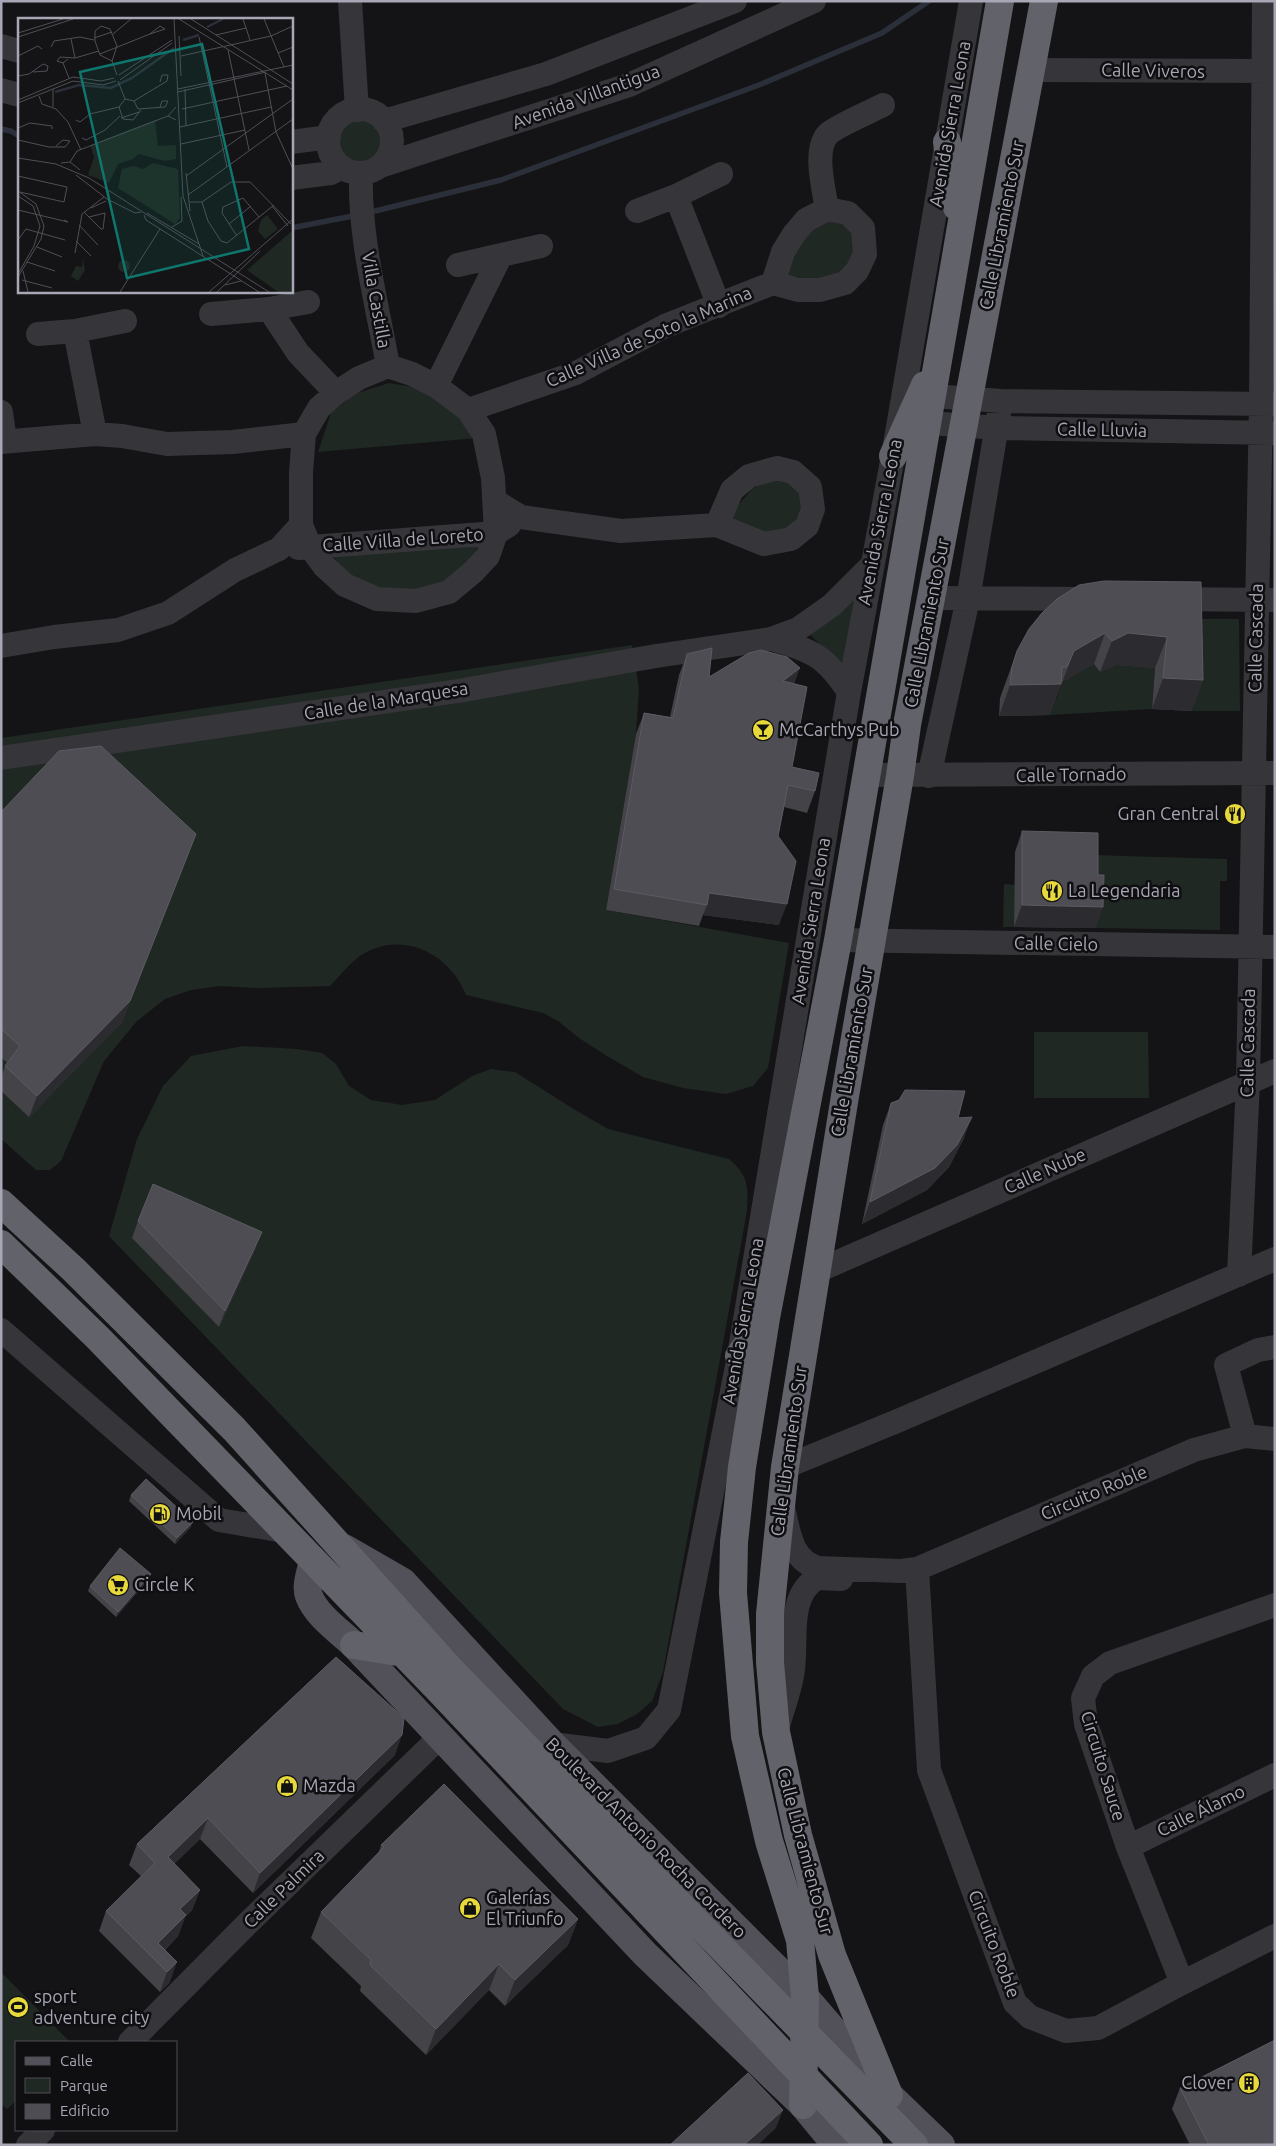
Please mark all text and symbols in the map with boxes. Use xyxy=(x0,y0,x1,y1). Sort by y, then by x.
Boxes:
inset map xyxy=(18,18,292,292)
street label: Avenida Sierra Leona xyxy=(925,39,974,209)
street label: Calle Viveros xyxy=(1101,59,1205,81)
street label: Avenida Villantigua xyxy=(509,60,662,132)
street label: Calle Libramiento Sur xyxy=(975,138,1027,311)
street label: Villa Castilla xyxy=(359,250,395,350)
street label: Calle Villa de Soto la Marina xyxy=(543,282,755,391)
street label: Calle Lluvia xyxy=(1057,418,1147,440)
street label: Avenida Sierra Leona xyxy=(853,437,905,606)
street label: Calle Villa de Loreto xyxy=(322,523,484,555)
street label: Calle Libramiento Sur xyxy=(900,536,952,709)
street label: Calle Cascada xyxy=(1244,583,1266,693)
street label: Calle de la Marquesa xyxy=(302,677,469,723)
bar icon: McCarthys Pub xyxy=(751,718,775,742)
place label: McCarthys Pub xyxy=(779,719,900,739)
street label: Calle Tornado xyxy=(1015,763,1127,785)
restaurant icon: Gran Central xyxy=(1223,802,1247,826)
place label: Gran Central xyxy=(1118,803,1219,823)
street label: Avenida Sierra Leona xyxy=(787,836,833,1006)
restaurant icon: La Legendaria xyxy=(1040,879,1064,903)
place label: La Legendaria xyxy=(1068,880,1180,900)
street label: Calle Cielo xyxy=(1014,932,1098,954)
street label: Calle Libramiento Sur xyxy=(826,965,876,1138)
street label: Calle Cascada xyxy=(1236,988,1258,1098)
street label: Calle Nube xyxy=(1001,1143,1089,1197)
street label: Avenida Sierra Leona xyxy=(718,1236,767,1406)
street label: Calle Libramiento Sur xyxy=(766,1364,810,1538)
street label: Circuito Roble xyxy=(1037,1461,1150,1524)
fuel station icon: Mobil xyxy=(148,1502,172,1526)
place label: Mobil xyxy=(176,1503,222,1523)
supermarket icon: Circle K xyxy=(106,1573,130,1597)
place label: Circle K xyxy=(134,1574,194,1594)
street label: Circuito Sauce xyxy=(1078,1708,1130,1823)
street label: Boulevard Antonio Rocha Cordero xyxy=(542,1733,751,1942)
street label: Calle Libramiento Sur xyxy=(774,1765,838,1937)
shop icon: Mazda xyxy=(275,1774,299,1798)
place label: Mazda xyxy=(303,1775,356,1795)
street label: Calle Álamo xyxy=(1153,1779,1248,1840)
street label: Calle Palmira xyxy=(239,1845,328,1932)
place label: Galerías El Triunfo xyxy=(486,1887,563,1928)
street label: Circuito Roble xyxy=(965,1887,1025,2000)
shop icon: Galerías El Triunfo xyxy=(458,1896,482,1920)
place label: sport adventure city xyxy=(34,1986,150,2027)
sports icon: sport adventure city xyxy=(6,1995,30,2019)
legend xyxy=(15,2041,178,2131)
text: Calle xyxy=(60,2052,93,2069)
building icon: Clover xyxy=(1237,2071,1261,2095)
place label: Clover xyxy=(1181,2072,1233,2092)
text: Parque xyxy=(60,2077,108,2094)
text: Edificio xyxy=(60,2102,109,2119)

